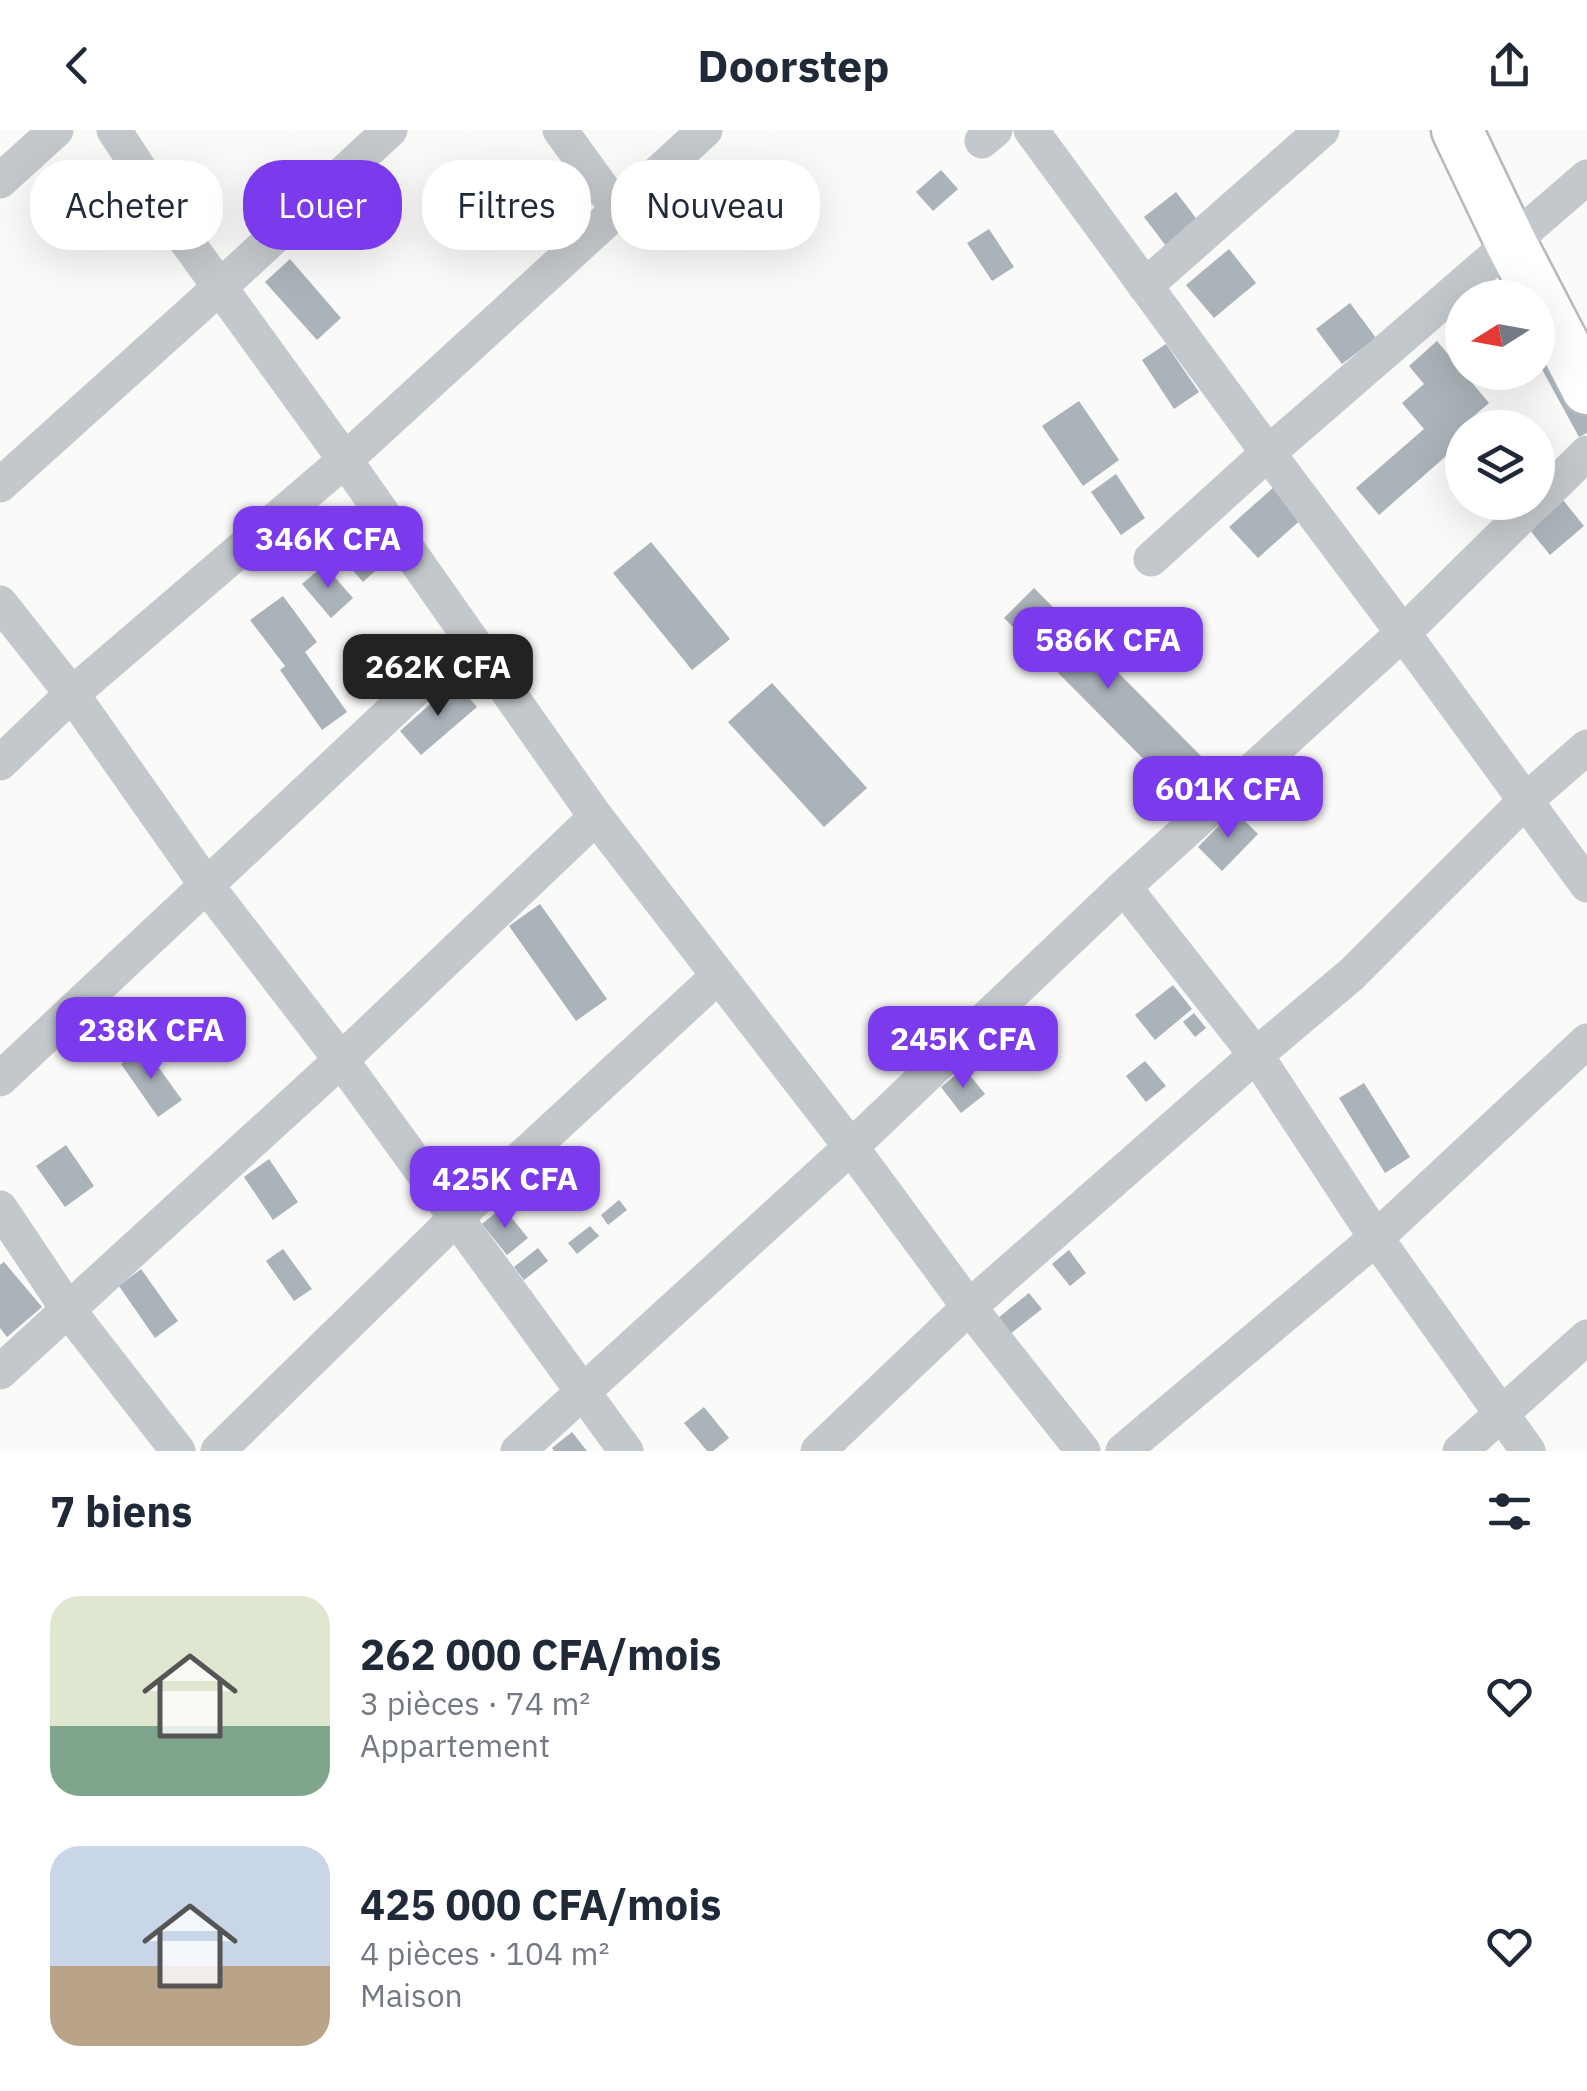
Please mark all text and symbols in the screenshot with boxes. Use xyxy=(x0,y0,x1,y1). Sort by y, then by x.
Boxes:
text: Doorstep xyxy=(697,36,890,94)
icon: back xyxy=(50,38,105,93)
icon: share xyxy=(1482,38,1537,93)
chip: Acheter xyxy=(30,160,223,250)
chip: Louer xyxy=(243,160,402,250)
chip: Filtres xyxy=(422,160,591,250)
chip: Nouveau xyxy=(611,160,820,250)
north arrow xyxy=(1445,280,1555,390)
map controls xyxy=(1445,280,1555,520)
button: layers xyxy=(1445,410,1555,520)
pin: 346K CFA xyxy=(225,506,431,591)
text: 346K CFA xyxy=(255,517,401,559)
pin: 586K CFA xyxy=(1005,607,1211,692)
text: 586K CFA xyxy=(1035,618,1181,660)
pin: 262K CFA xyxy=(335,634,541,719)
text: 262K CFA xyxy=(365,645,511,687)
pin: 601K CFA xyxy=(1125,756,1331,841)
text: 601K CFA xyxy=(1155,767,1301,809)
pin: 238K CFA xyxy=(48,997,254,1082)
pin: 245K CFA xyxy=(860,1006,1066,1091)
text: 238K CFA xyxy=(78,1008,224,1050)
text: 245K CFA xyxy=(890,1017,1036,1059)
pin: 425K CFA xyxy=(402,1146,608,1231)
text: 425K CFA xyxy=(432,1157,578,1199)
text: 7 biens xyxy=(50,1484,192,1539)
icon: filters xyxy=(1482,1484,1537,1539)
text: 262 000 CFA/mois xyxy=(360,1627,721,1682)
icon: home xyxy=(130,1636,250,1756)
icon: heart xyxy=(1482,1669,1537,1724)
text: 3 pièces · 74 m² xyxy=(360,1682,590,1724)
text: Appartement xyxy=(360,1724,550,1766)
text: 425 000 CFA/mois xyxy=(360,1877,721,1932)
icon: home xyxy=(130,1886,250,2006)
icon: heart xyxy=(1482,1919,1537,1974)
text: 4 pièces · 104 m² xyxy=(360,1932,610,1974)
text: Maison xyxy=(360,1974,463,2016)

